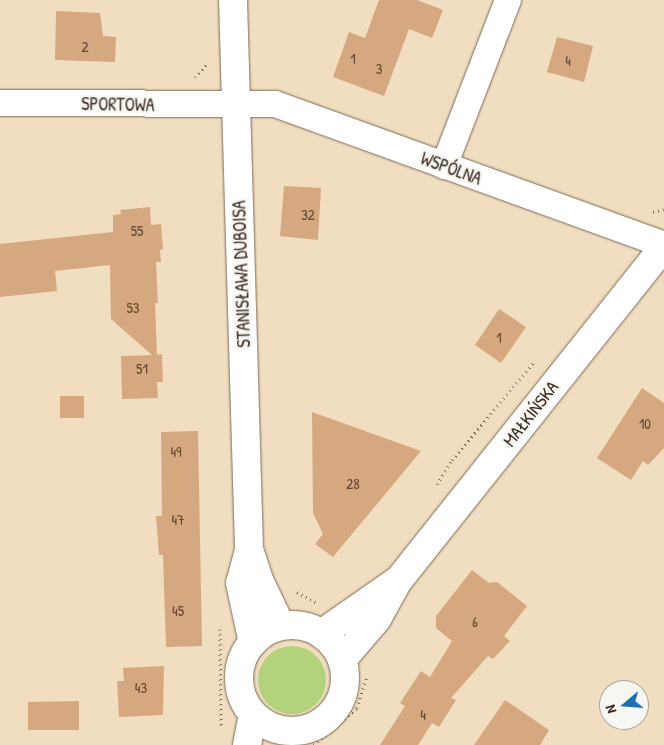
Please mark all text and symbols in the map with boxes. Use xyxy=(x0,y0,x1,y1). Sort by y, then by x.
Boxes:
house number: 2 xyxy=(81,38,89,56)
house number: 1 xyxy=(350,50,356,68)
house number: 4 xyxy=(565,52,571,70)
house number: 3 xyxy=(376,60,382,78)
street label: SPORTOWA xyxy=(81,94,155,116)
street label: WSPÓLNA xyxy=(418,148,484,190)
street label: STANISŁAWA DUBOISA xyxy=(229,200,255,348)
house number: 32 xyxy=(301,206,315,224)
house number: 55 xyxy=(131,222,143,240)
house number: 53 xyxy=(126,299,140,317)
house number: 1 xyxy=(496,329,502,347)
house number: 51 xyxy=(136,360,148,378)
street label: MAŁKIŃSKA xyxy=(499,377,563,451)
house number: 10 xyxy=(639,415,651,433)
house number: 49 xyxy=(170,443,182,461)
house number: 28 xyxy=(346,475,360,493)
house number: 47 xyxy=(171,511,185,529)
house number: 45 xyxy=(172,602,184,620)
house number: 6 xyxy=(472,613,478,631)
house number: 43 xyxy=(135,679,147,697)
north arrow xyxy=(599,680,649,730)
text: N xyxy=(600,703,620,716)
house number: 4 xyxy=(420,706,426,724)

